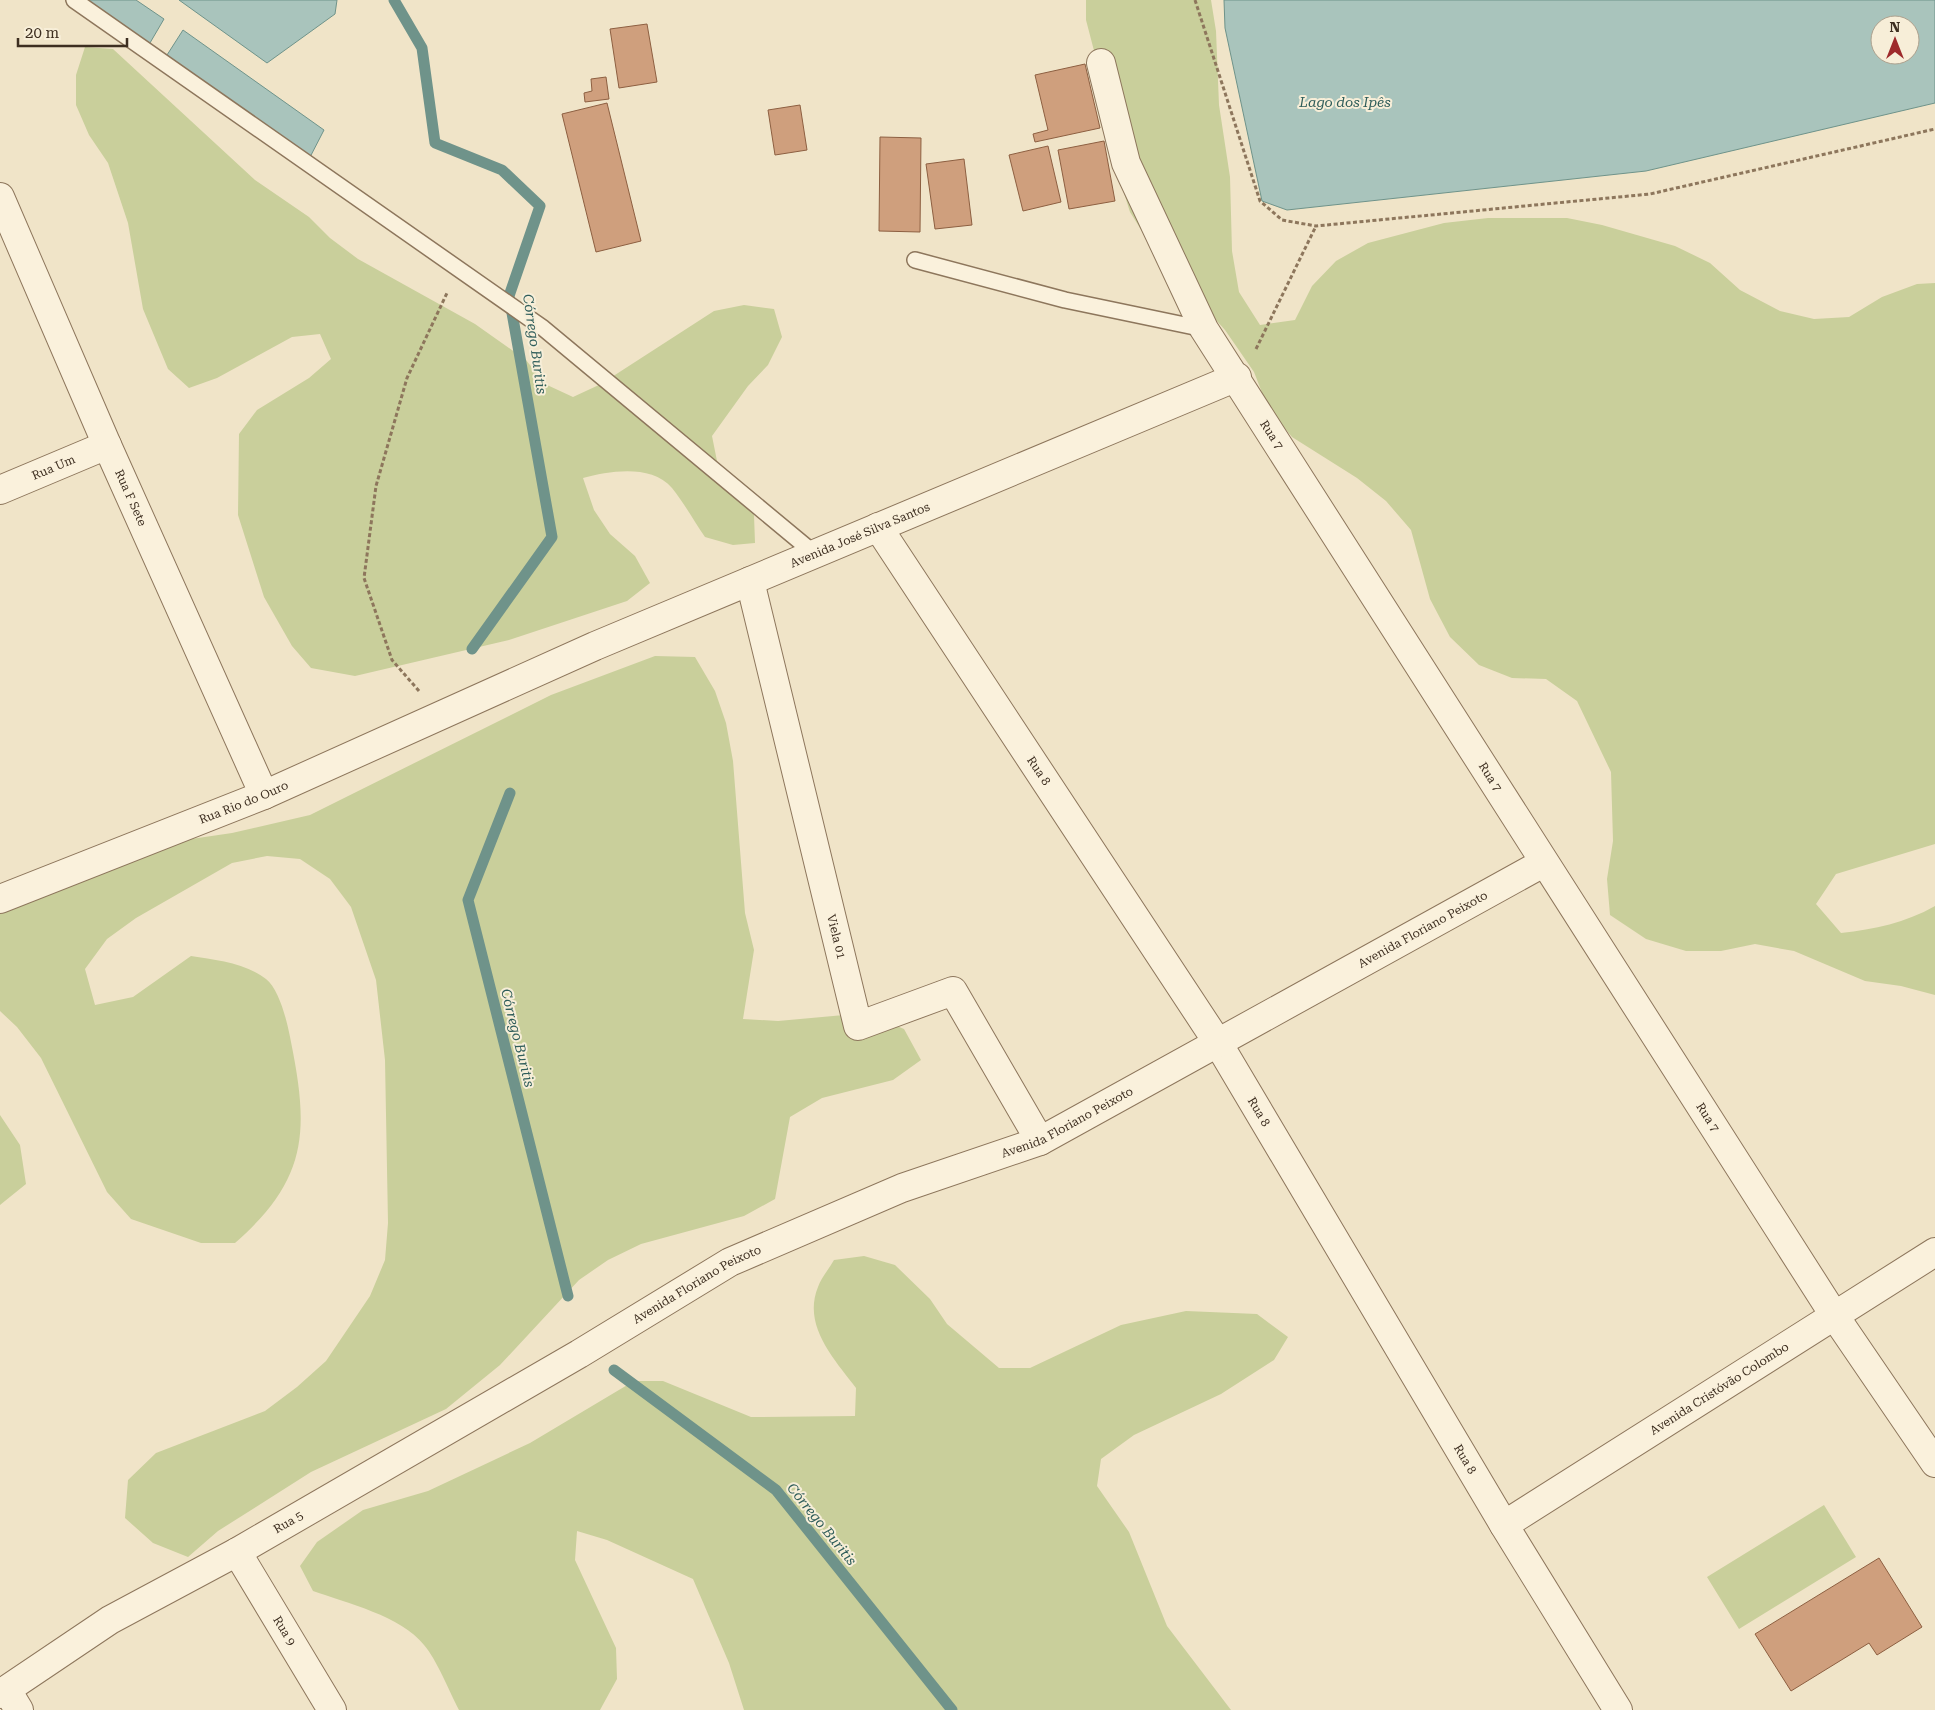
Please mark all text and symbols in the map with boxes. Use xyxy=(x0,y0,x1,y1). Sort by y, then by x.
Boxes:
scale bar xyxy=(18,15,126,47)
north arrow xyxy=(1870,15,1920,65)
text: N xyxy=(1890,19,1901,35)
text: 20 m xyxy=(25,24,60,42)
water label: Lago dos Ipês xyxy=(1298,94,1391,110)
water label: Córrego Buritis xyxy=(520,293,550,396)
street label: Rua 7 xyxy=(1257,418,1286,452)
street label: Rua Um xyxy=(30,452,77,483)
street label: Rua F Sete xyxy=(112,467,150,529)
street label: Avenida José Silva Santos xyxy=(788,499,932,570)
street label: Rua 8 xyxy=(1024,754,1053,788)
street label: Rua 7 xyxy=(1476,760,1505,794)
street label: Rua Rio do Ouro xyxy=(197,778,290,827)
street label: Avenida Floriano Peixoto xyxy=(1356,888,1490,971)
street label: Viela 01 xyxy=(824,913,849,961)
water label: Córrego Buritis xyxy=(498,987,538,1089)
street label: Avenida Floriano Peixoto xyxy=(999,1084,1135,1161)
street label: Rua 8 xyxy=(1245,1095,1273,1129)
street label: Rua 7 xyxy=(1693,1100,1722,1135)
street label: Avenida Floriano Peixoto xyxy=(630,1242,763,1327)
street label: Avenida Cristóvão Colombo xyxy=(1647,1339,1791,1438)
street label: Rua 8 xyxy=(1451,1442,1479,1477)
water label: Córrego Buritis xyxy=(784,1480,860,1569)
street label: Rua 5 xyxy=(271,1508,306,1536)
street label: Rua 9 xyxy=(270,1614,299,1648)

